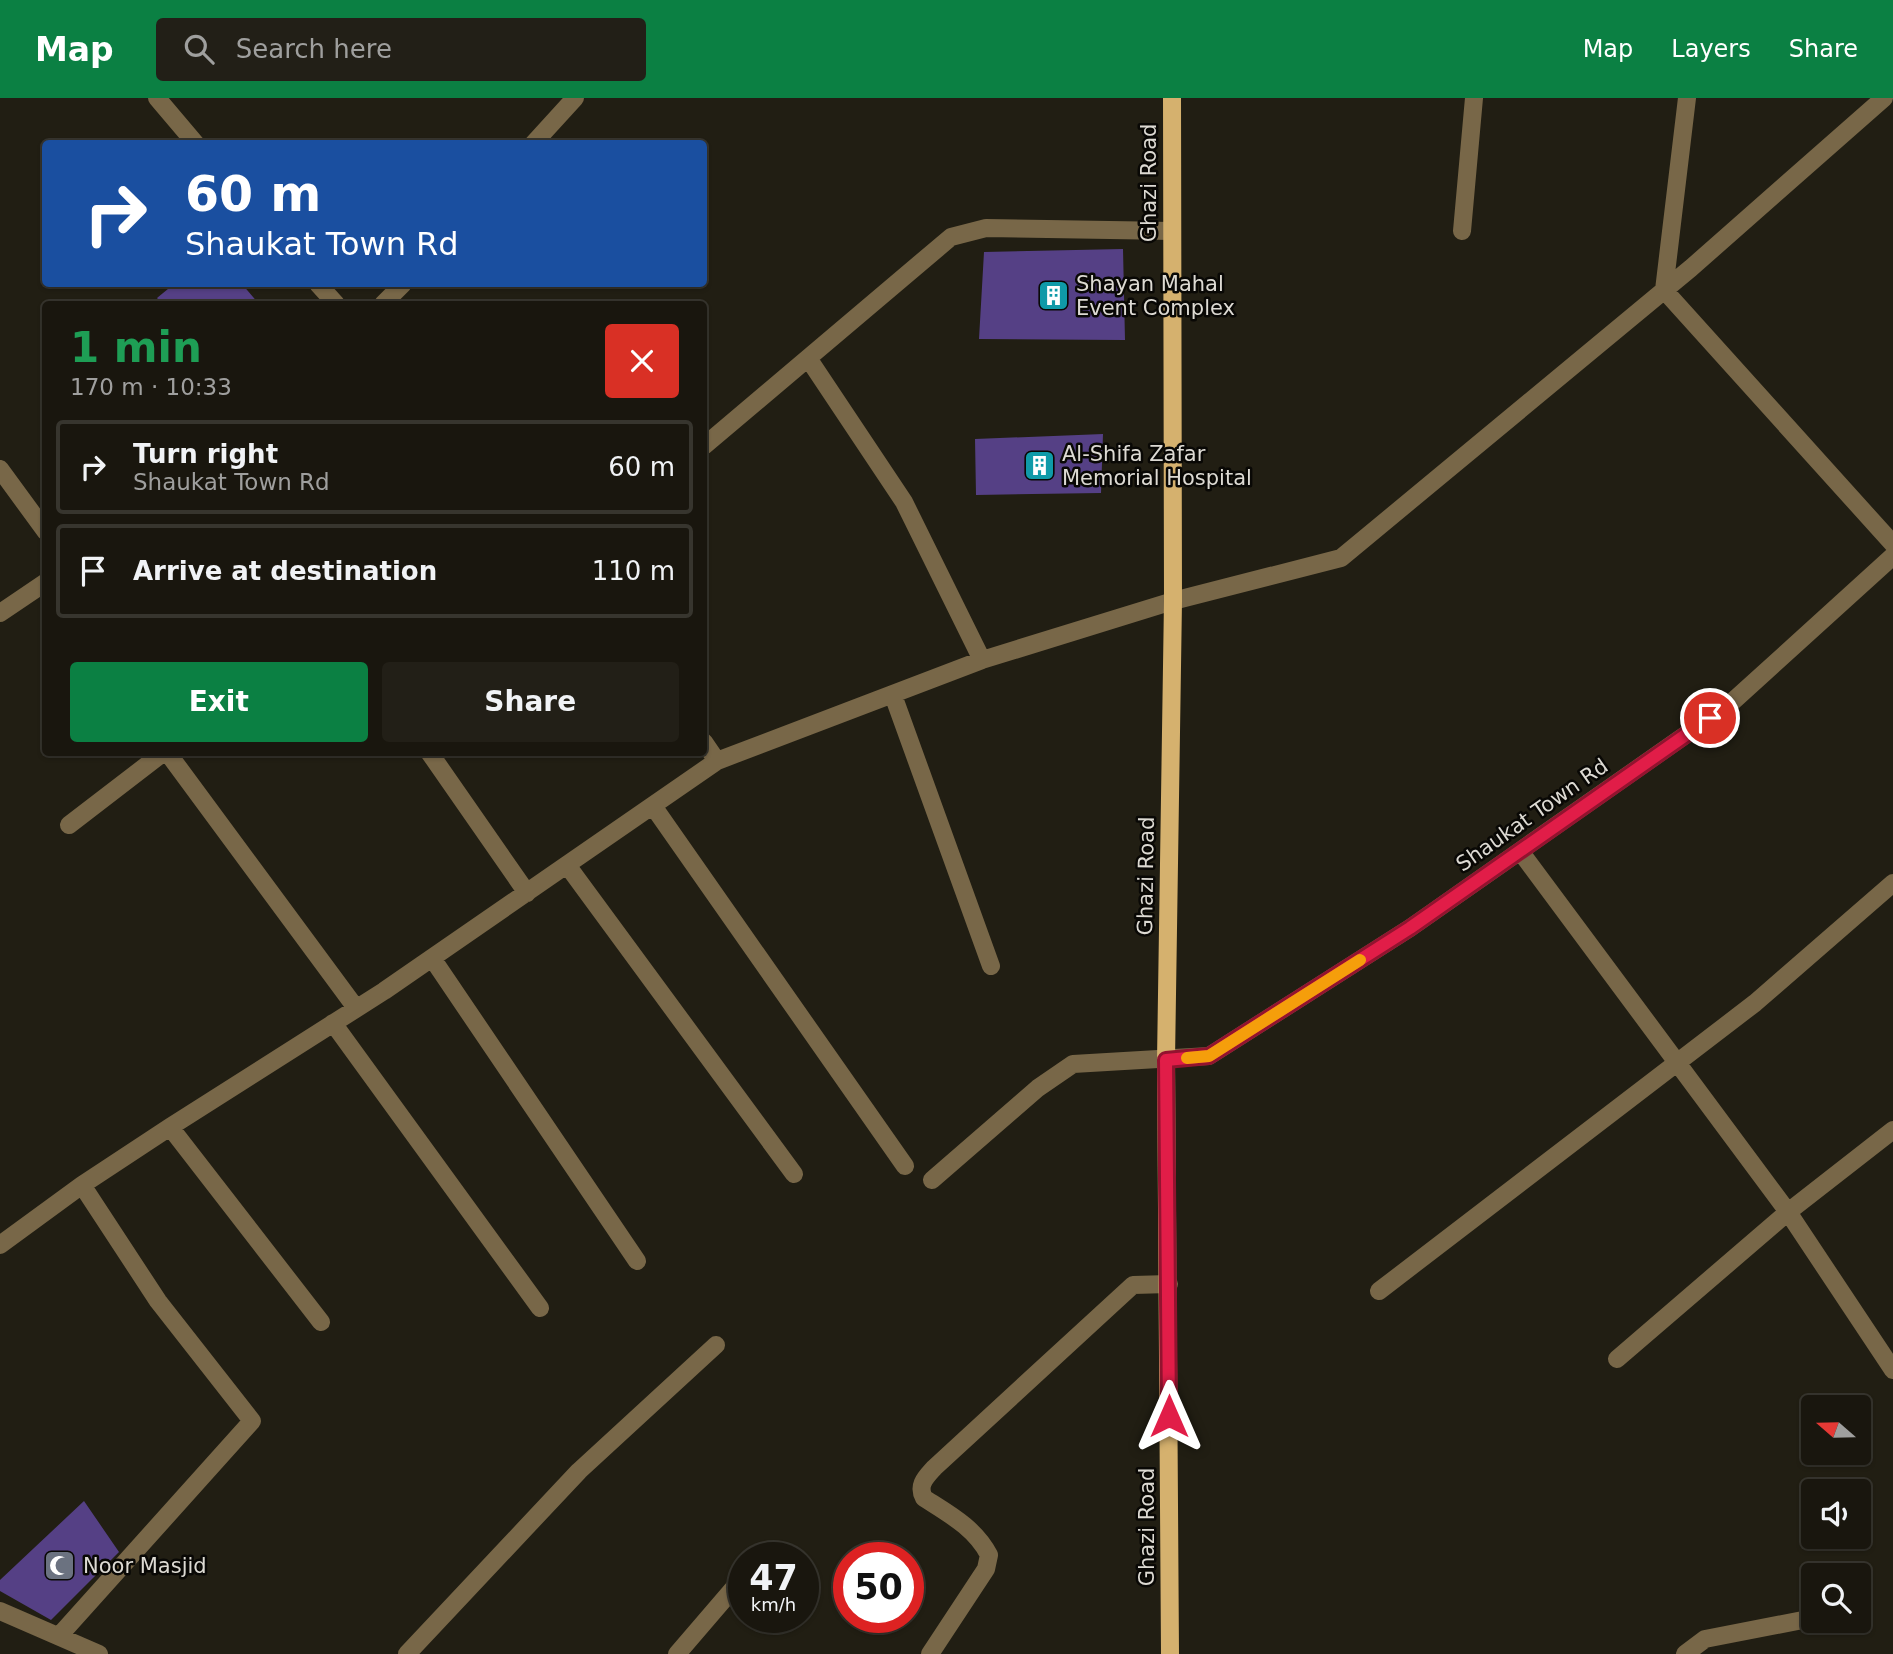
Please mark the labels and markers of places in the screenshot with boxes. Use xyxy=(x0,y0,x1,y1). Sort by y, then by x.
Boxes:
place label: Shayan Mahal Event Complex xyxy=(1076,272,1235,320)
building icon: Shayan Mahal Event Complex xyxy=(1036,279,1070,313)
place label: Al-Shifa Zafar Memorial Hospital xyxy=(1062,442,1252,490)
building icon: Al-Shifa Zafar Memorial Hospital xyxy=(1022,449,1056,483)
pin xyxy=(1680,688,1740,748)
mosque icon: Noor Masjid xyxy=(43,1549,77,1583)
place label: Noor Masjid xyxy=(83,1554,207,1578)

